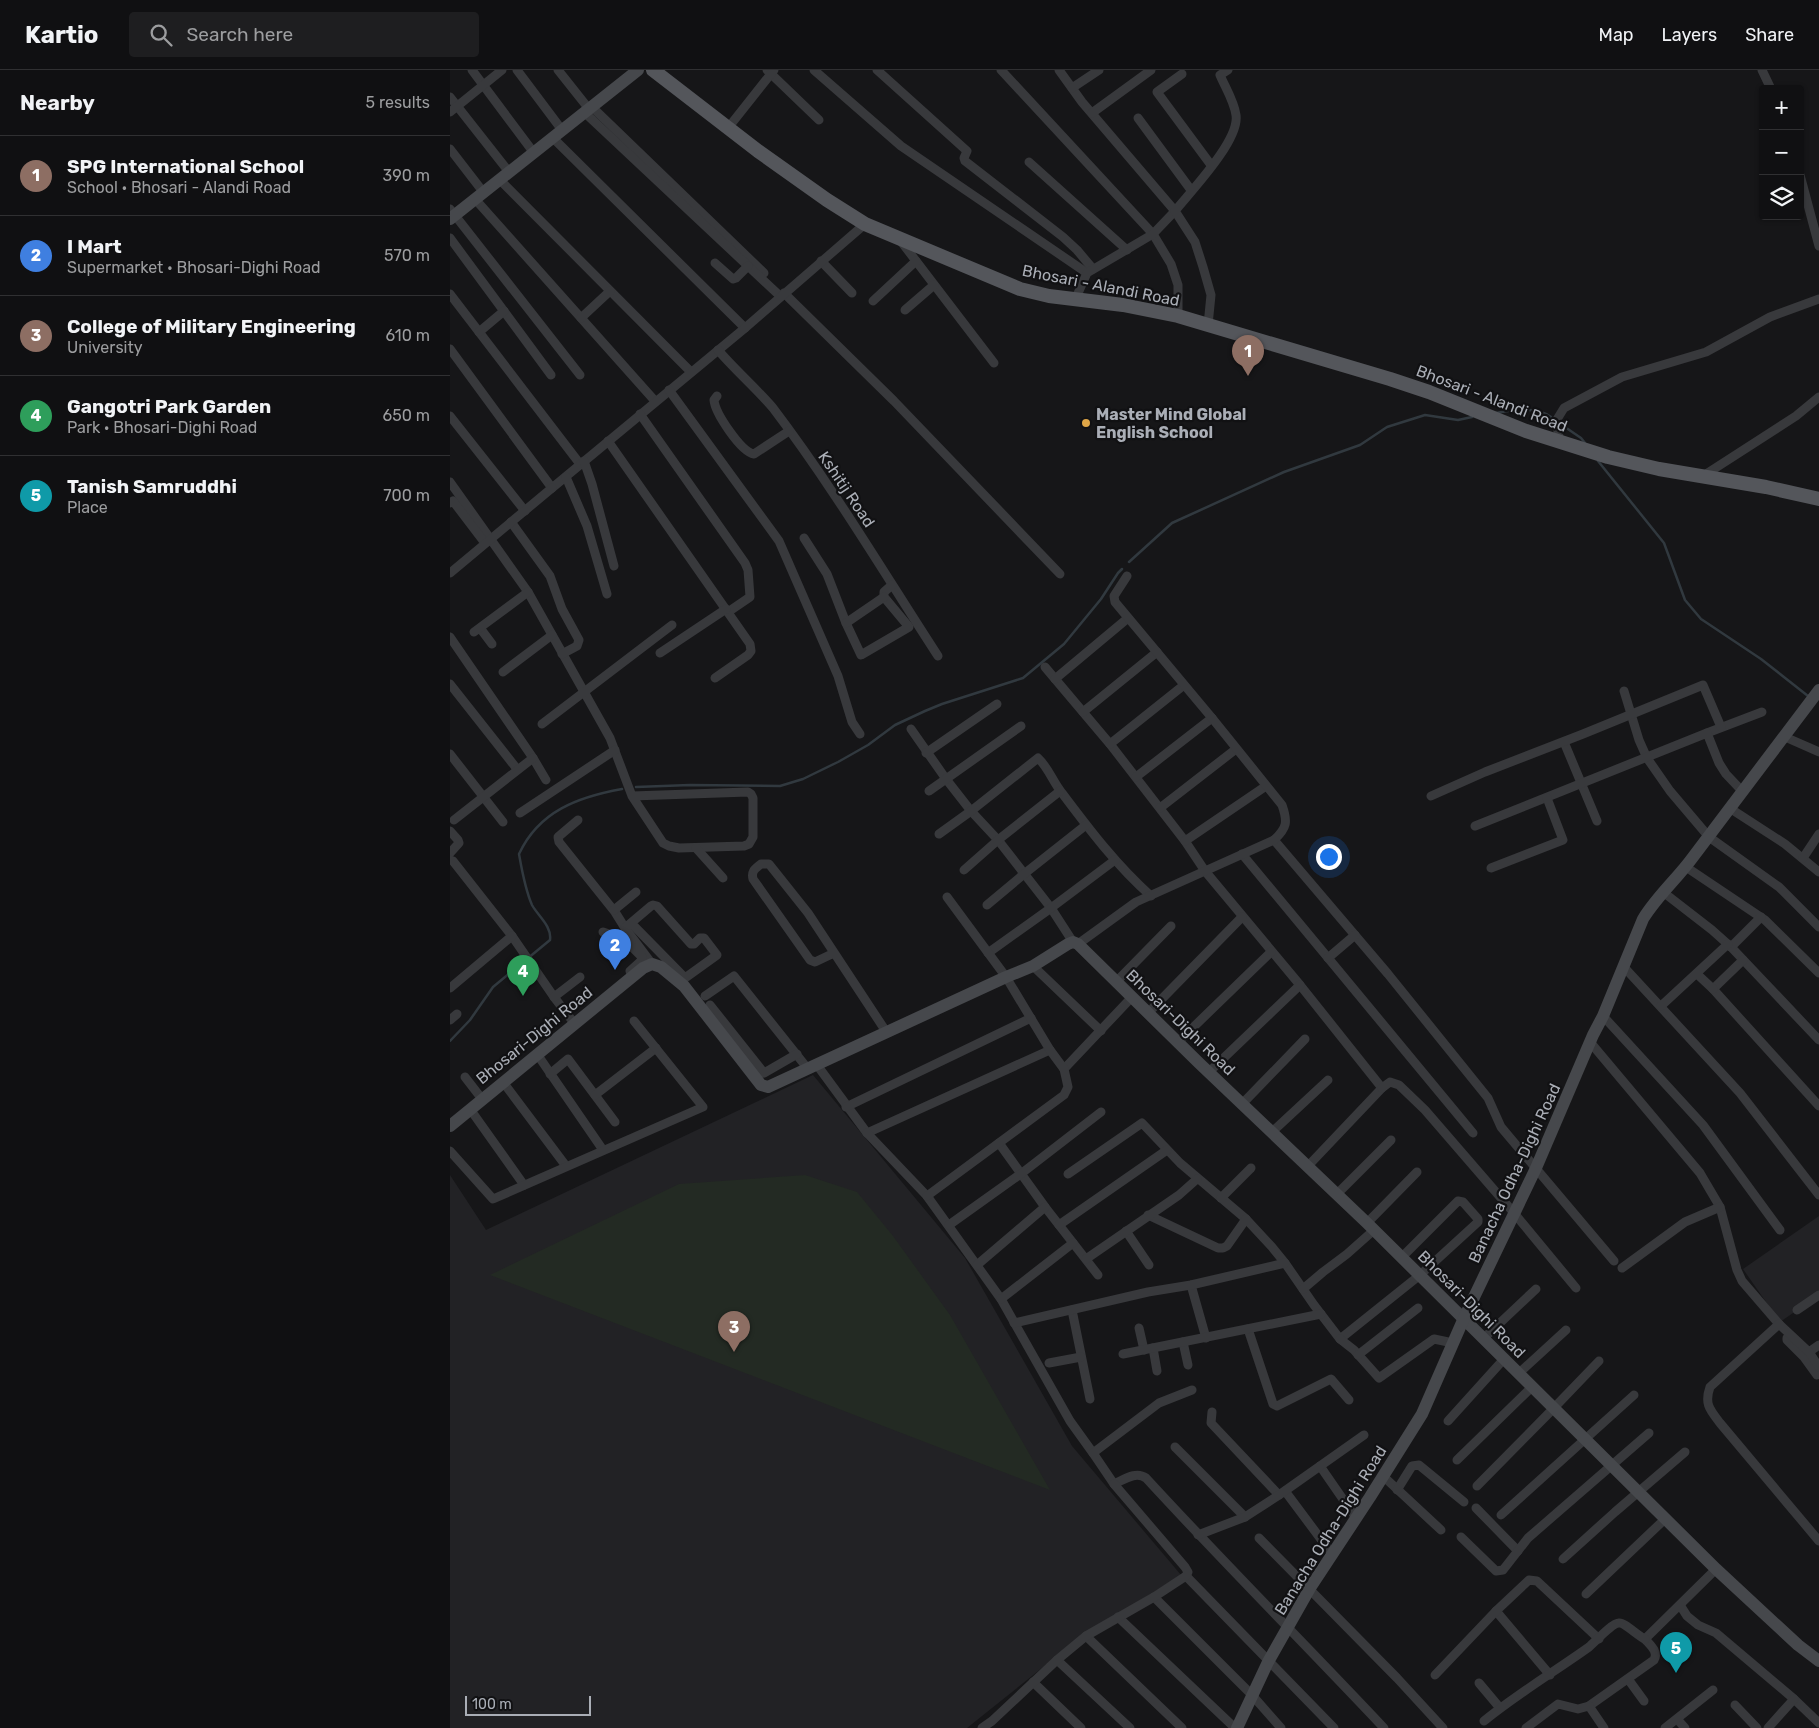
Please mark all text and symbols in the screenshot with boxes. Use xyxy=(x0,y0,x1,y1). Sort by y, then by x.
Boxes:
search box xyxy=(129,12,479,57)
text: Kartio xyxy=(25,21,99,49)
icon: search xyxy=(147,21,175,49)
text: Search here xyxy=(187,23,293,46)
text: Map xyxy=(1599,24,1634,46)
text: Layers xyxy=(1662,24,1717,46)
text: Share xyxy=(1745,24,1794,46)
map controls xyxy=(1759,85,1804,220)
button: + xyxy=(1759,85,1804,130)
text: Nearby xyxy=(20,90,95,115)
text: 5 results xyxy=(366,93,430,112)
button: − xyxy=(1759,130,1804,175)
text: SPG International School xyxy=(67,155,304,178)
text: 1 xyxy=(32,166,40,185)
text: 390 m xyxy=(383,166,430,185)
button: layers xyxy=(1759,175,1804,220)
text: School · Bhosari - Alandi Road xyxy=(67,178,291,197)
text: I Mart xyxy=(67,235,122,258)
text: 2 xyxy=(31,246,41,265)
text: 570 m xyxy=(384,246,430,265)
text: Supermarket · Bhosari-Dighi Road xyxy=(67,258,321,277)
street label: Bhosari - Alandi Road xyxy=(1021,261,1181,310)
text: College of Military Engineering xyxy=(67,315,356,338)
text: 3 xyxy=(31,326,41,345)
text: 610 m xyxy=(386,326,430,345)
pin: 1 xyxy=(1232,335,1264,376)
text: University xyxy=(67,338,143,357)
street label: Bhosari - Alandi Road xyxy=(1414,361,1570,436)
text: Gangotri Park Garden xyxy=(67,395,271,418)
place label: Master Mind Global English School xyxy=(1096,405,1246,442)
text: 4 xyxy=(31,406,41,425)
text: 650 m xyxy=(383,406,430,425)
marker: Master Mind Global English School xyxy=(1080,417,1092,429)
text: Park · Bhosari-Dighi Road xyxy=(67,418,257,437)
street label: Kshitij Road xyxy=(814,448,879,531)
text: Tanish Samruddhi xyxy=(67,475,237,498)
text: 5 xyxy=(31,486,41,505)
text: 700 m xyxy=(383,486,430,505)
text: Place xyxy=(67,498,108,517)
your location xyxy=(1316,844,1342,870)
pin: 2 xyxy=(599,929,631,970)
pin: 4 xyxy=(507,955,539,996)
street label: Bhosari-Dighi Road xyxy=(1122,965,1239,1079)
street label: Bhosari-Dighi Road xyxy=(472,983,596,1088)
street label: Banacha Odha-Dighi Road xyxy=(1464,1080,1564,1266)
street label: Bhosari-Dighi Road xyxy=(1414,1247,1529,1362)
pin: 3 xyxy=(718,1311,750,1352)
street label: Banacha Odha-Dighi Road xyxy=(1270,1442,1390,1618)
pin: 5 xyxy=(1660,1632,1692,1673)
scale bar xyxy=(465,1693,591,1716)
text: 100 m xyxy=(472,1696,512,1713)

